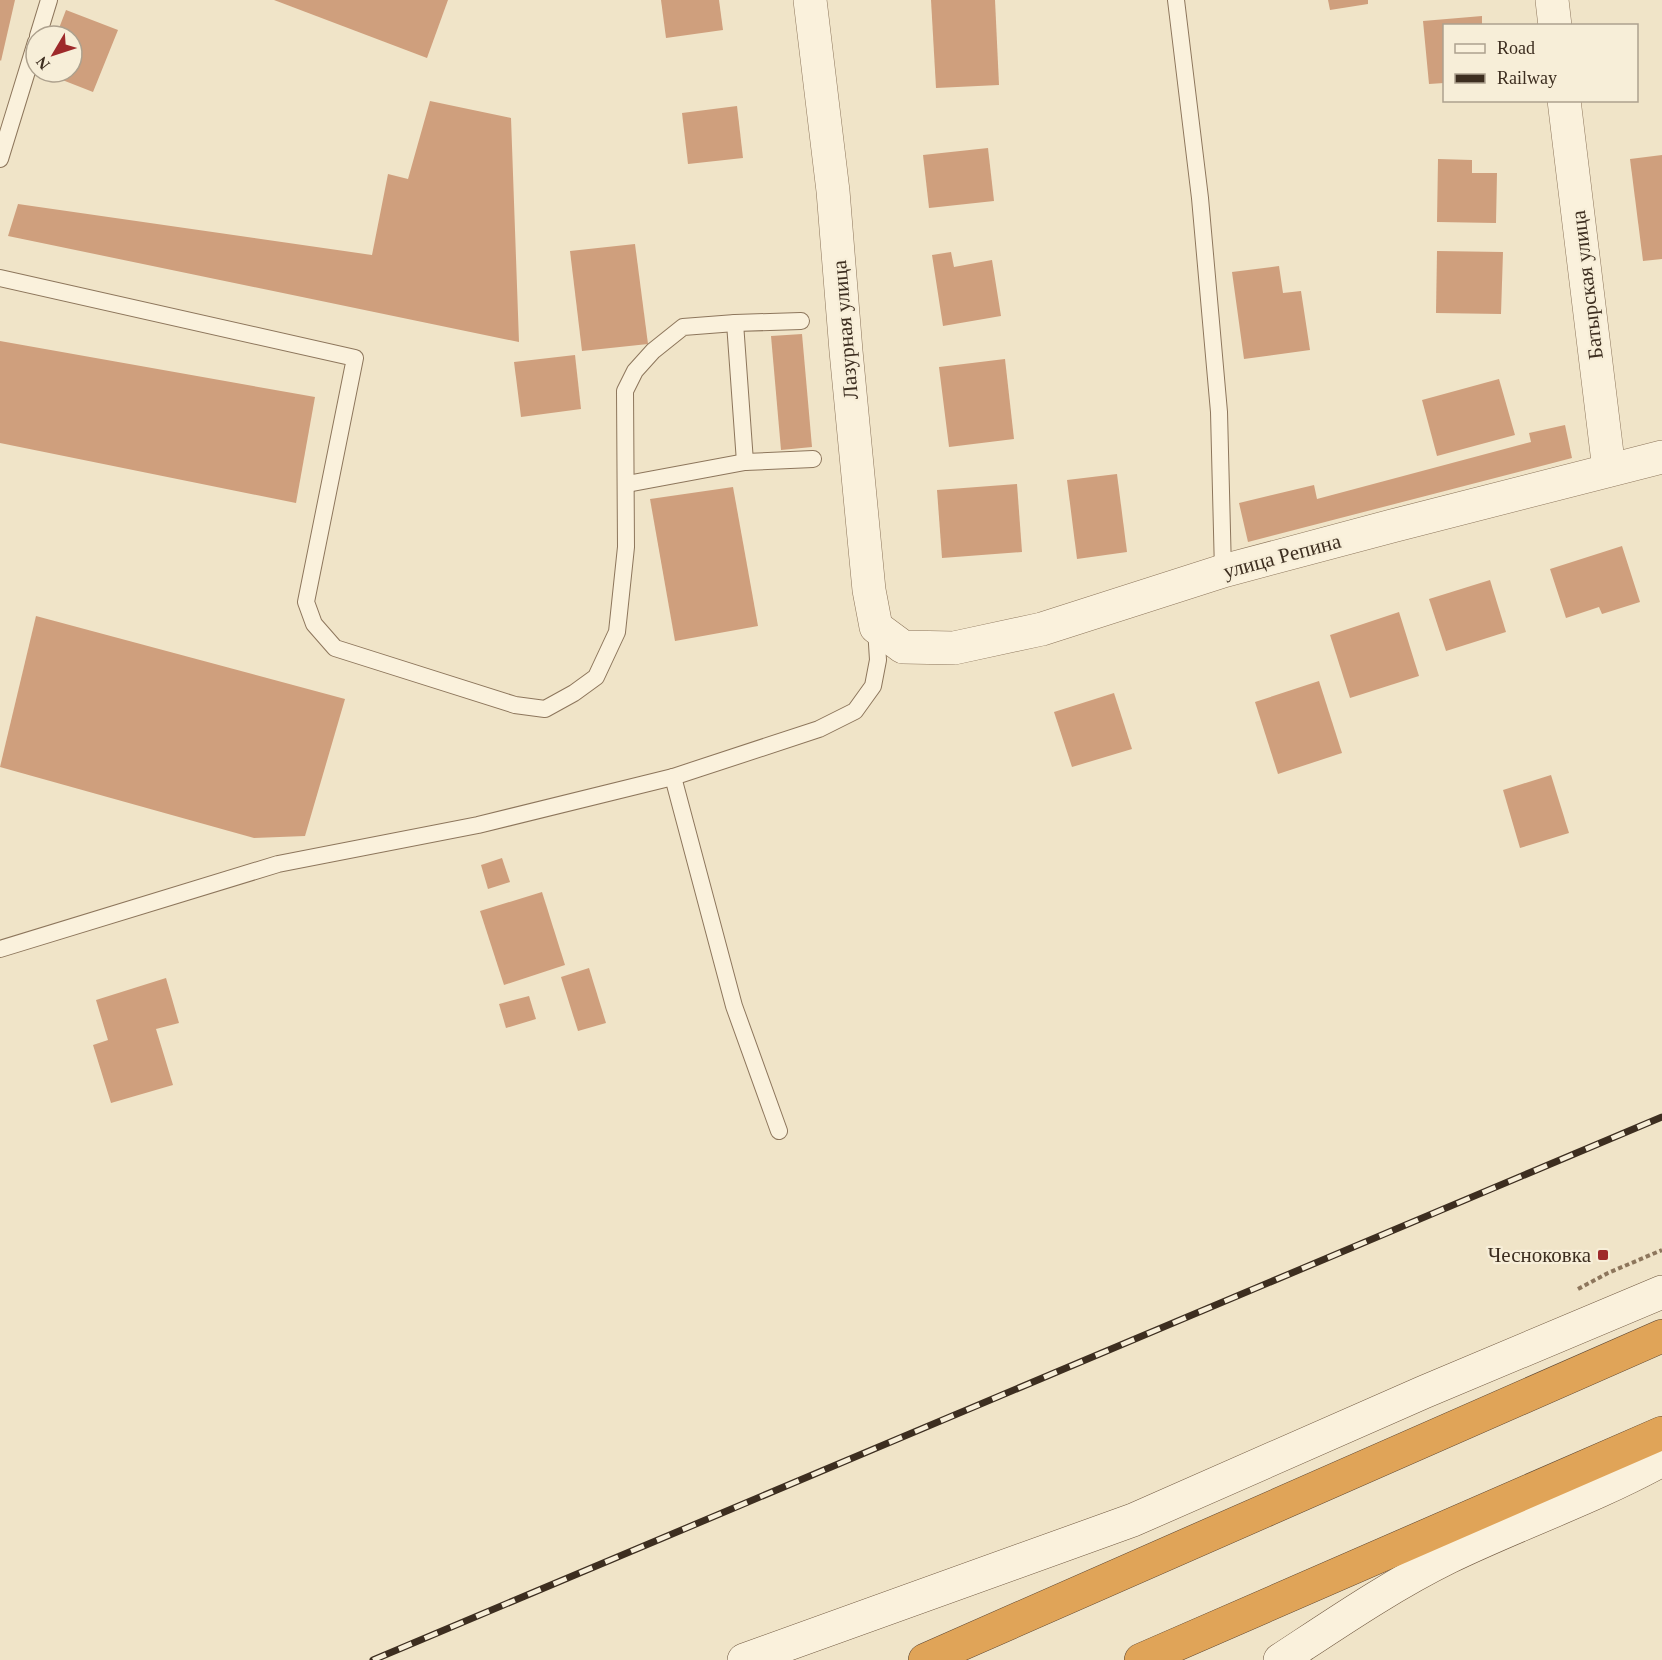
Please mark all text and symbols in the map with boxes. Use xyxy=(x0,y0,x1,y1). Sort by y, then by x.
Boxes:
north arrow xyxy=(24,24,84,84)
legend xyxy=(1443,24,1638,102)
text: Road xyxy=(1497,38,1535,58)
text: N xyxy=(32,53,53,73)
text: Railway xyxy=(1497,68,1557,88)
street label: Батырская улица xyxy=(1566,208,1608,361)
street label: Лазурная улица xyxy=(827,259,863,401)
street label: улица Репина xyxy=(1221,529,1344,583)
place label: Чесноковка xyxy=(1488,1243,1592,1267)
marker: Чесноковка xyxy=(1596,1248,1610,1262)

